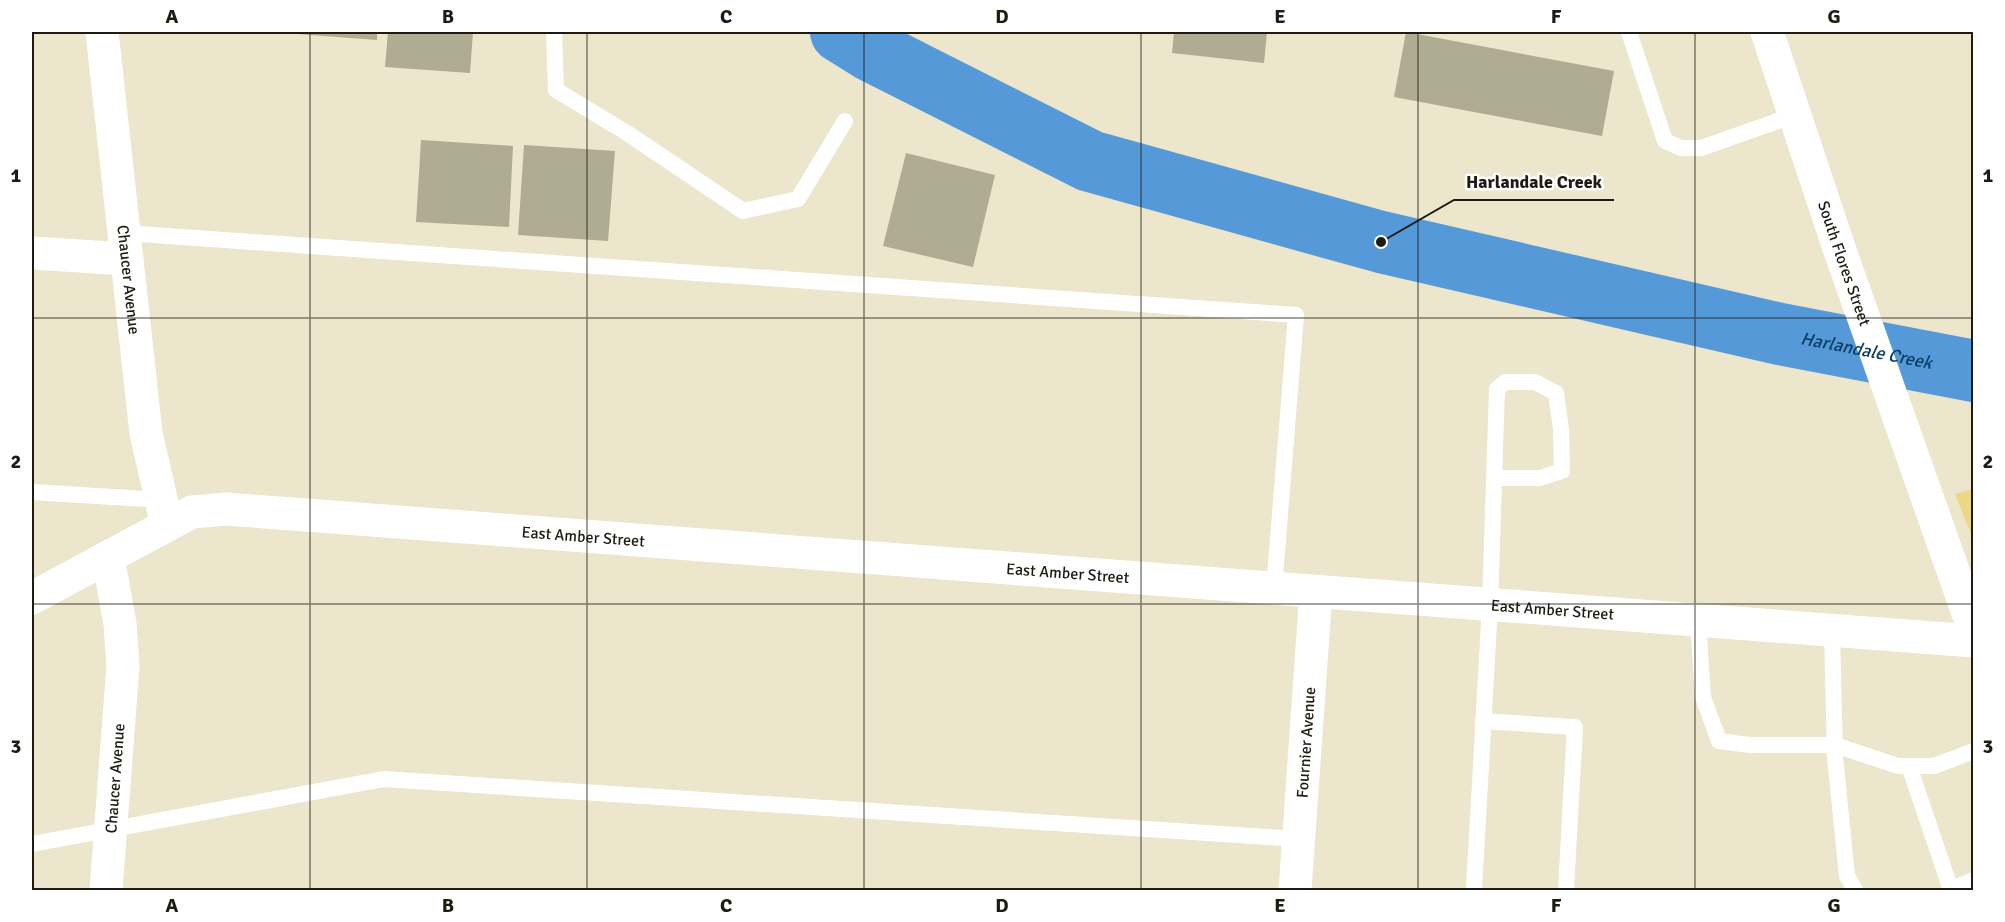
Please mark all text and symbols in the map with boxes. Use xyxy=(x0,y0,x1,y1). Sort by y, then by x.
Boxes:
text: A xyxy=(166,4,179,29)
text: B xyxy=(442,4,454,29)
text: C xyxy=(720,4,732,29)
text: D xyxy=(995,4,1009,29)
text: E xyxy=(1274,4,1286,29)
text: F xyxy=(1551,4,1562,29)
text: G xyxy=(1827,4,1841,29)
text: 1 xyxy=(11,163,22,188)
text: 1 xyxy=(1983,163,1994,188)
callout: Harlandale Creek xyxy=(1454,164,1614,200)
text: Harlandale Creek xyxy=(1466,171,1603,193)
street label: South Flores Street xyxy=(1813,199,1875,329)
street label: Chaucer Avenue xyxy=(112,224,144,335)
water label: Harlandale Creek xyxy=(1799,327,1936,374)
text: 2 xyxy=(11,449,21,474)
text: 2 xyxy=(1983,449,1993,474)
street label: East Amber Street xyxy=(521,522,646,552)
street label: East Amber Street xyxy=(1005,559,1130,588)
street label: East Amber Street xyxy=(1490,596,1615,625)
street label: Fournier Avenue xyxy=(1293,686,1320,799)
street label: Chaucer Avenue xyxy=(101,723,130,834)
text: 3 xyxy=(11,734,21,759)
text: 3 xyxy=(1983,734,1993,759)
text: A xyxy=(166,893,179,918)
text: B xyxy=(442,893,454,918)
text: C xyxy=(720,893,732,918)
text: D xyxy=(995,893,1009,918)
text: E xyxy=(1274,893,1286,918)
text: F xyxy=(1551,893,1562,918)
text: G xyxy=(1827,893,1841,918)

